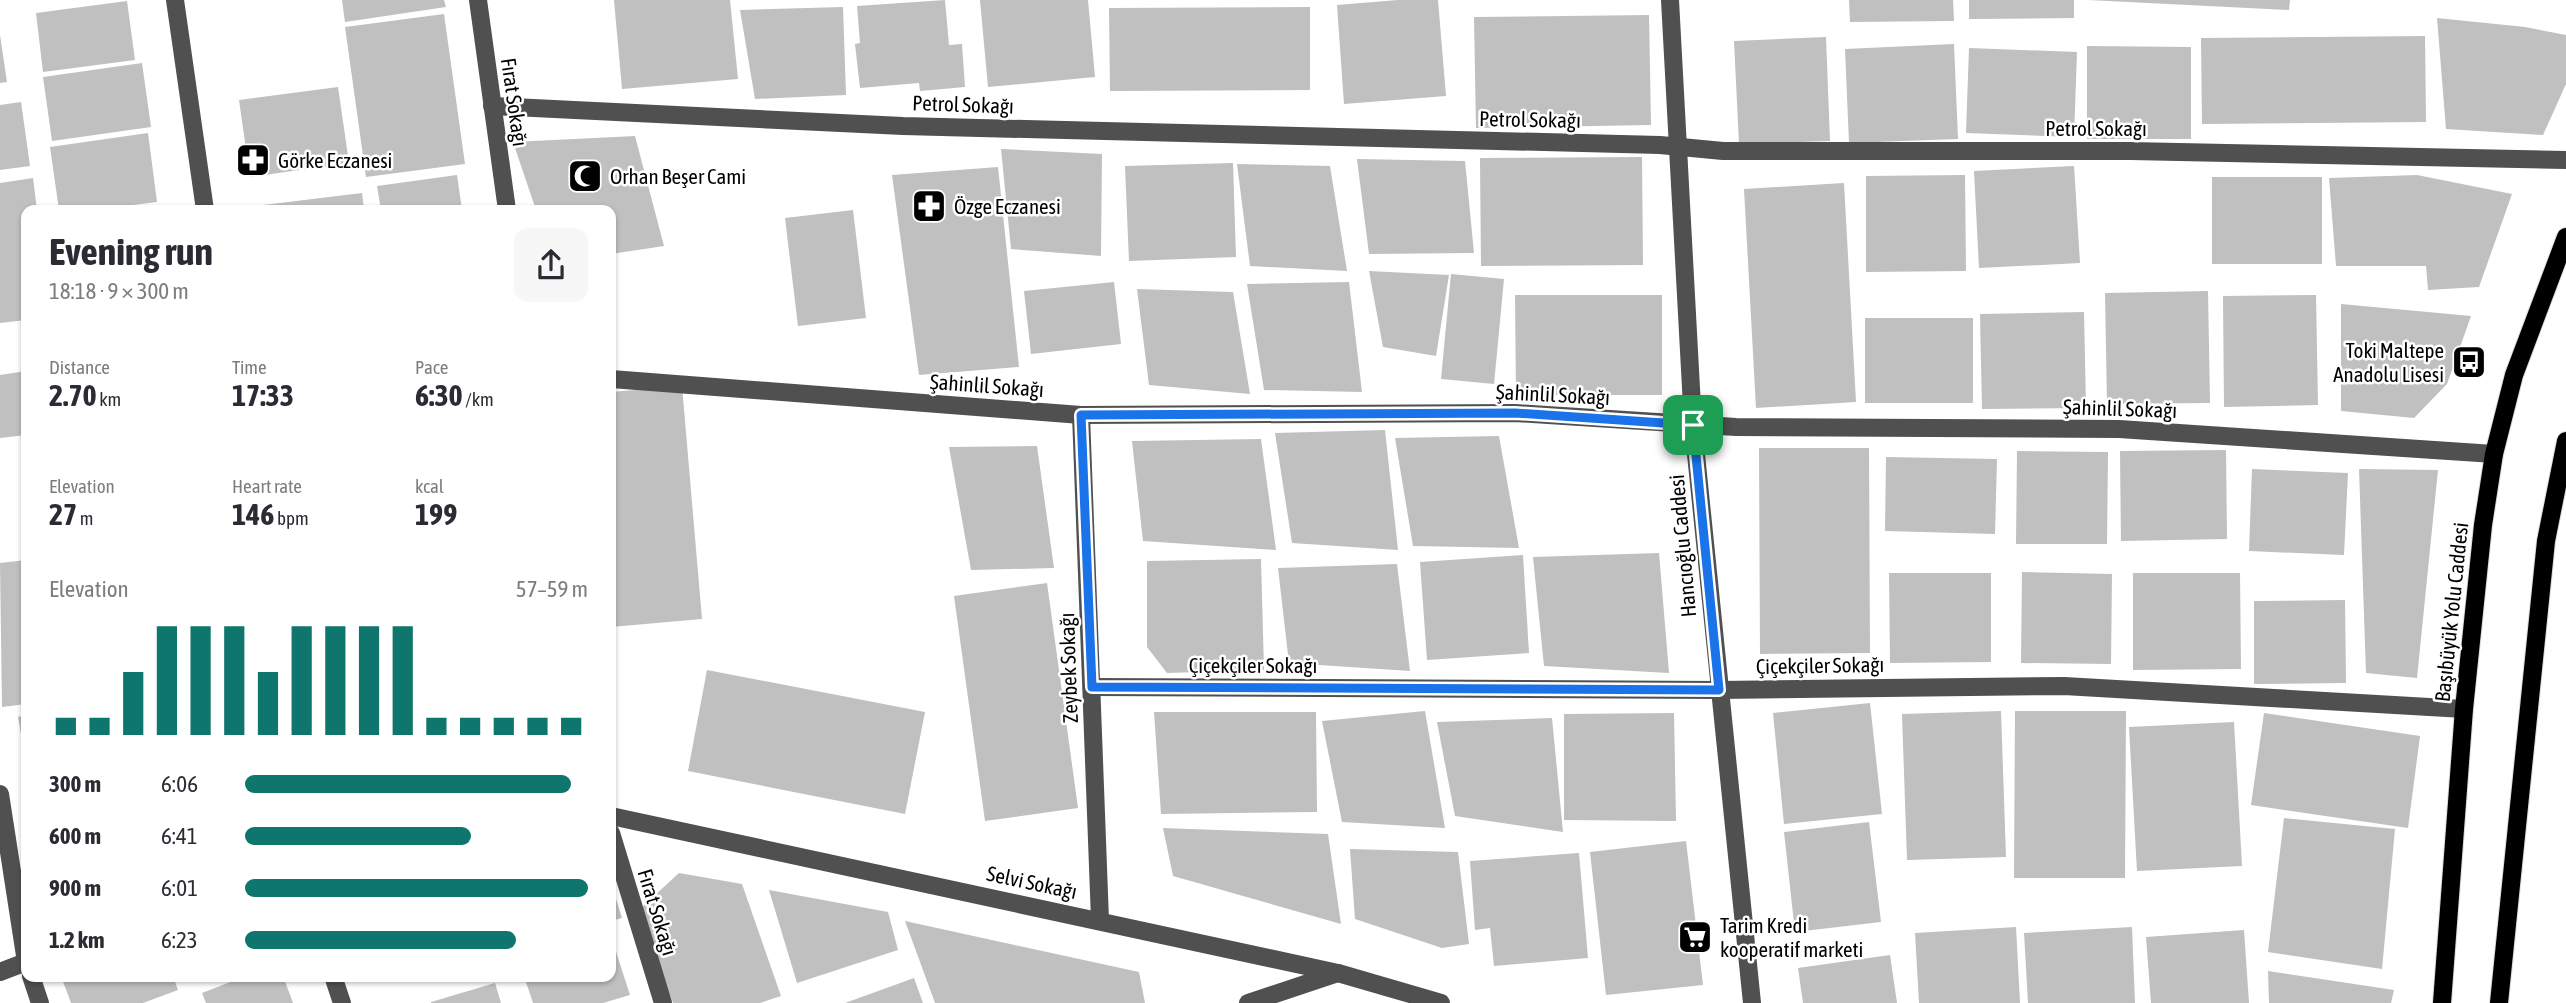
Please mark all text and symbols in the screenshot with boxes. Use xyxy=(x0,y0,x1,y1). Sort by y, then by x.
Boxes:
street label: Fırat Sokağı xyxy=(497,56,533,148)
street label: Petrol Sokağı xyxy=(912,90,1014,118)
street label: Petrol Sokağı xyxy=(1479,106,1581,132)
street label: Petrol Sokağı xyxy=(2045,116,2147,140)
pharmacy icon: Görke Eczanesi xyxy=(234,141,272,179)
place label: Görke Eczanesi xyxy=(278,148,392,172)
mosque icon: Orhan Beşer Cami xyxy=(566,157,604,195)
place label: Orhan Beşer Cami xyxy=(610,164,746,188)
pharmacy icon: Özge Eczanesi xyxy=(910,187,948,225)
place label: Özge Eczanesi xyxy=(954,194,1061,218)
button: share xyxy=(514,228,588,302)
text: Evening run xyxy=(49,230,213,273)
text: 18:18 · 9 × 300 m xyxy=(49,278,189,304)
place label: Toki Maltepe Anadolu Lisesi xyxy=(2333,338,2444,386)
bus stop icon: Toki Maltepe Anadolu Lisesi xyxy=(2450,343,2488,381)
text: Distance xyxy=(49,356,110,378)
text: Time xyxy=(232,356,267,378)
text: Pace xyxy=(415,356,448,378)
street label: Şahinlil Sokağı xyxy=(929,369,1045,401)
text: 2.70 xyxy=(49,378,97,412)
text: 17:33 xyxy=(232,378,294,412)
text: 6:30 xyxy=(415,378,463,412)
street label: Şahinlil Sokağı xyxy=(1495,379,1611,409)
text: km xyxy=(97,388,121,410)
text: /km xyxy=(463,388,494,410)
street label: Şahinlil Sokağı xyxy=(2063,394,2177,422)
pin xyxy=(1663,395,1723,455)
icon: arrive xyxy=(1674,406,1712,444)
street label: Hancıoğlu Caddesi xyxy=(1664,474,1700,618)
text: Elevation xyxy=(49,475,115,497)
text: Heart rate xyxy=(232,475,302,497)
text: kcal xyxy=(415,475,444,497)
text: 27 xyxy=(49,497,77,531)
text: 146 xyxy=(232,497,274,531)
text: 199 xyxy=(415,497,457,531)
text: m xyxy=(77,507,94,529)
text: bpm xyxy=(274,507,309,529)
street label: Başıbüyük Yolu Caddesi xyxy=(2430,521,2472,703)
text: Elevation xyxy=(49,576,129,602)
text: 57–59 m xyxy=(516,576,588,602)
street label: Zeybek Sokağı xyxy=(1054,612,1082,724)
street label: Çiçekçiler Sokağı xyxy=(1756,652,1884,678)
street label: Çiçekçiler Sokağı xyxy=(1189,653,1317,677)
text: 300 m xyxy=(49,771,101,797)
text: 6:06 xyxy=(161,771,198,797)
text: 600 m xyxy=(49,823,101,849)
text: 6:41 xyxy=(161,823,198,849)
street label: Selvi Sokağı xyxy=(985,861,1079,903)
street label: Fırat Sokağı xyxy=(633,866,683,958)
text: 900 m xyxy=(49,875,101,901)
text: 6:01 xyxy=(161,875,198,901)
place label: Tarim Kredi kooperatif marketi xyxy=(1720,913,1863,961)
supermarket icon: Tarim Kredi kooperatif marketi xyxy=(1676,918,1714,956)
text: 1.2 km xyxy=(49,927,105,953)
text: 6:23 xyxy=(161,927,198,953)

